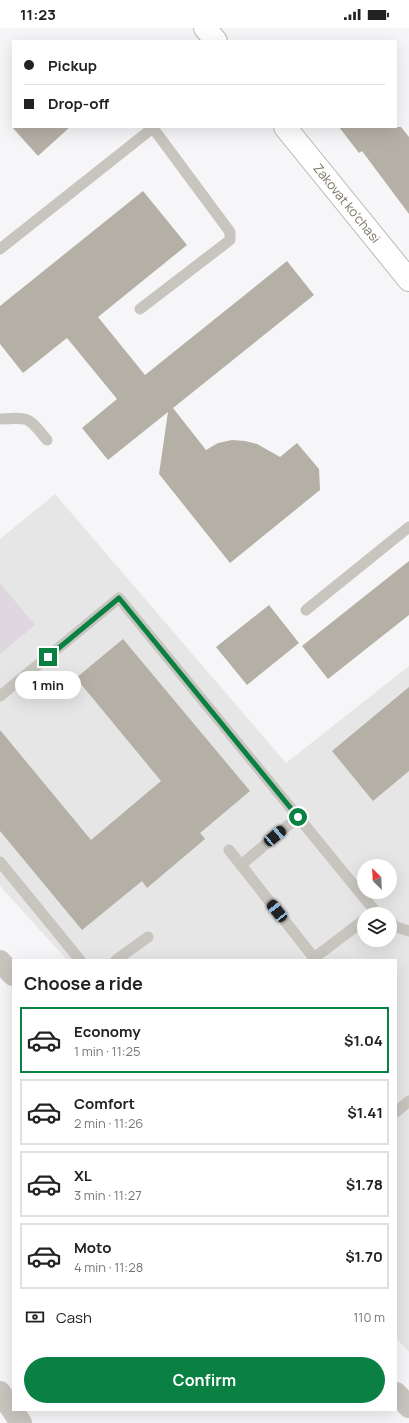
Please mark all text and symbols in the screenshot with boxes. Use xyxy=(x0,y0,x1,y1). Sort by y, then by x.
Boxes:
text: 11:23 xyxy=(20,4,56,25)
text: Pickup xyxy=(48,55,97,76)
text: Drop-off xyxy=(48,93,109,114)
street label: Zakovat ko'chasi xyxy=(309,159,385,247)
route end xyxy=(39,648,57,666)
callout: 1 min xyxy=(15,671,81,699)
text: 1 min xyxy=(32,676,64,694)
route start xyxy=(289,808,307,826)
car xyxy=(262,824,288,848)
north arrow xyxy=(357,859,397,899)
map controls xyxy=(357,859,397,947)
car xyxy=(265,898,289,924)
button: layers xyxy=(357,907,397,947)
text: Choose a ride xyxy=(24,971,143,995)
text: Economy xyxy=(74,1021,141,1042)
icon: car xyxy=(26,1022,62,1058)
text: $1.04 xyxy=(344,1030,383,1051)
text: 1 min · 11:25 xyxy=(74,1042,141,1060)
text: Comfort xyxy=(74,1093,135,1114)
icon: car xyxy=(26,1094,62,1130)
text: $1.41 xyxy=(347,1102,383,1123)
text: 2 min · 11:26 xyxy=(74,1114,143,1132)
text: XL xyxy=(74,1165,92,1186)
icon: car xyxy=(26,1166,62,1202)
text: $1.78 xyxy=(346,1174,383,1195)
text: 3 min · 11:27 xyxy=(74,1186,142,1204)
text: Moto xyxy=(74,1237,111,1258)
icon: car xyxy=(26,1238,62,1274)
text: $1.70 xyxy=(345,1246,383,1267)
text: 4 min · 11:28 xyxy=(74,1258,143,1276)
icon: cash xyxy=(24,1306,46,1328)
text: Cash xyxy=(56,1307,92,1328)
text: 110 m xyxy=(353,1308,385,1326)
button: Confirm xyxy=(24,1357,385,1403)

